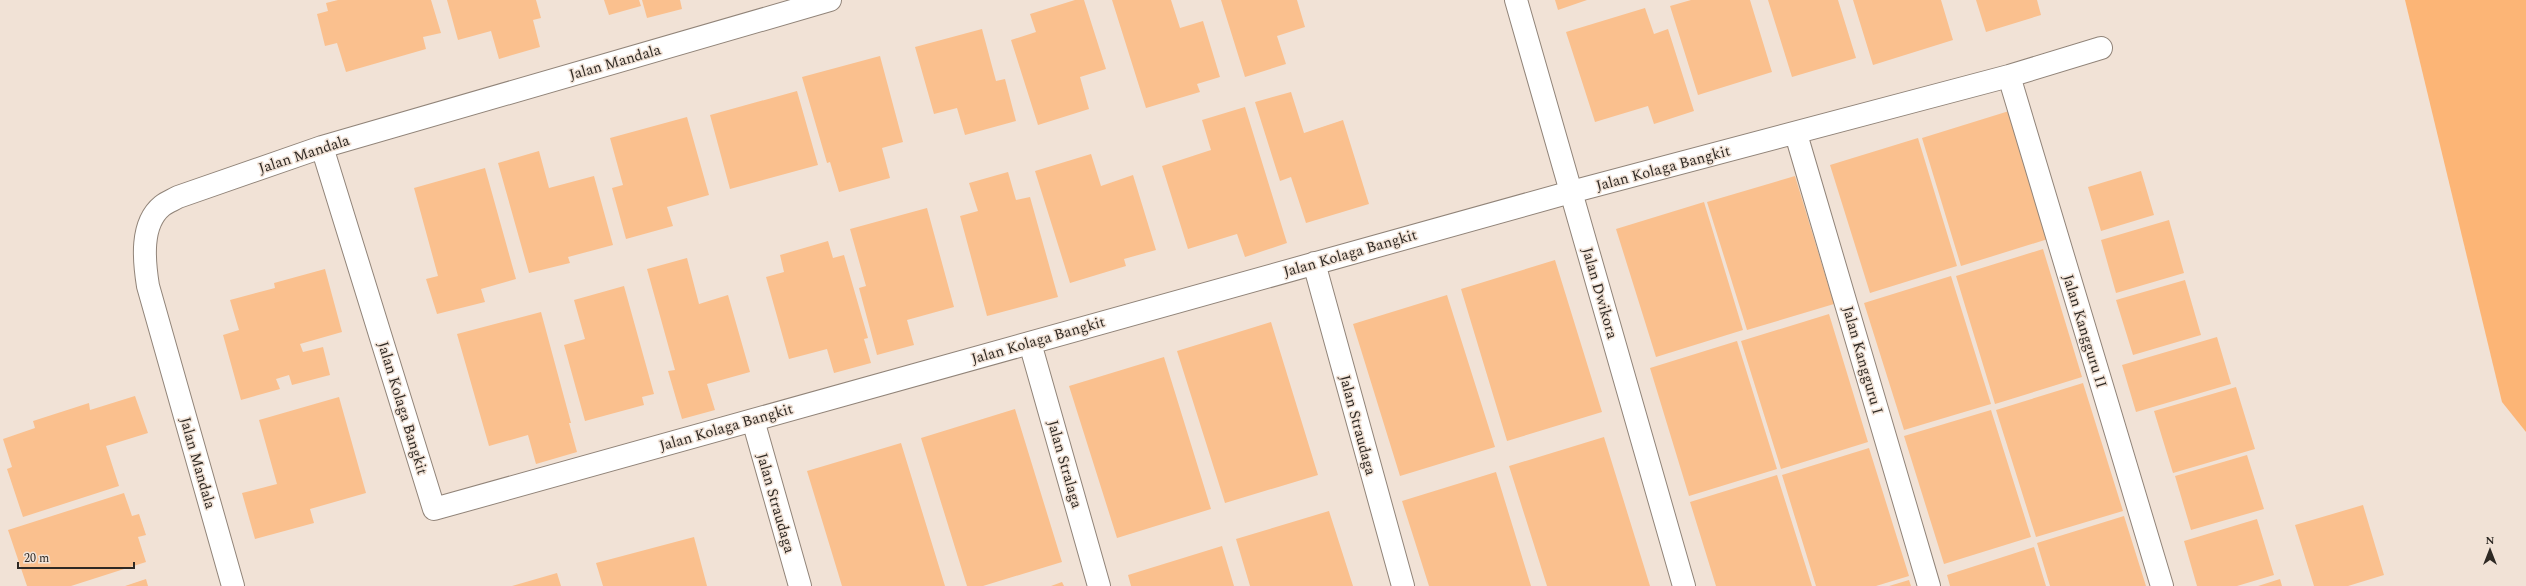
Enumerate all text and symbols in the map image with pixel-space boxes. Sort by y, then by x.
street label: Jalan Mandala [566,38,664,87]
street label: Jalan Mandala [256,129,353,180]
street label: Jalan Kolaga Bangkit [1593,139,1733,197]
street label: Jalan Kolaga Bangkit [1281,223,1420,284]
street label: Jalan Dwikora [1575,245,1624,342]
street label: Jalan Kangguru II [2056,272,2113,391]
street label: Jalan Kangguru I [1836,303,1889,417]
street label: Jalan Kolaga Bangkit [969,310,1108,371]
street label: Jalan Kolaga Bangkit [371,339,434,478]
street label: Jalan Straudaga [1333,372,1382,479]
street label: Jalan Kolaga Bangkit [657,397,796,458]
street label: Jalan Mandala [173,414,222,512]
street label: Jalan Stralaga [1041,417,1088,512]
street label: Jalan Straudaga [750,450,801,557]
north arrow [2470,530,2510,570]
text: N [2486,532,2495,549]
scale bar [18,544,134,570]
text: 20 m [24,549,49,568]

